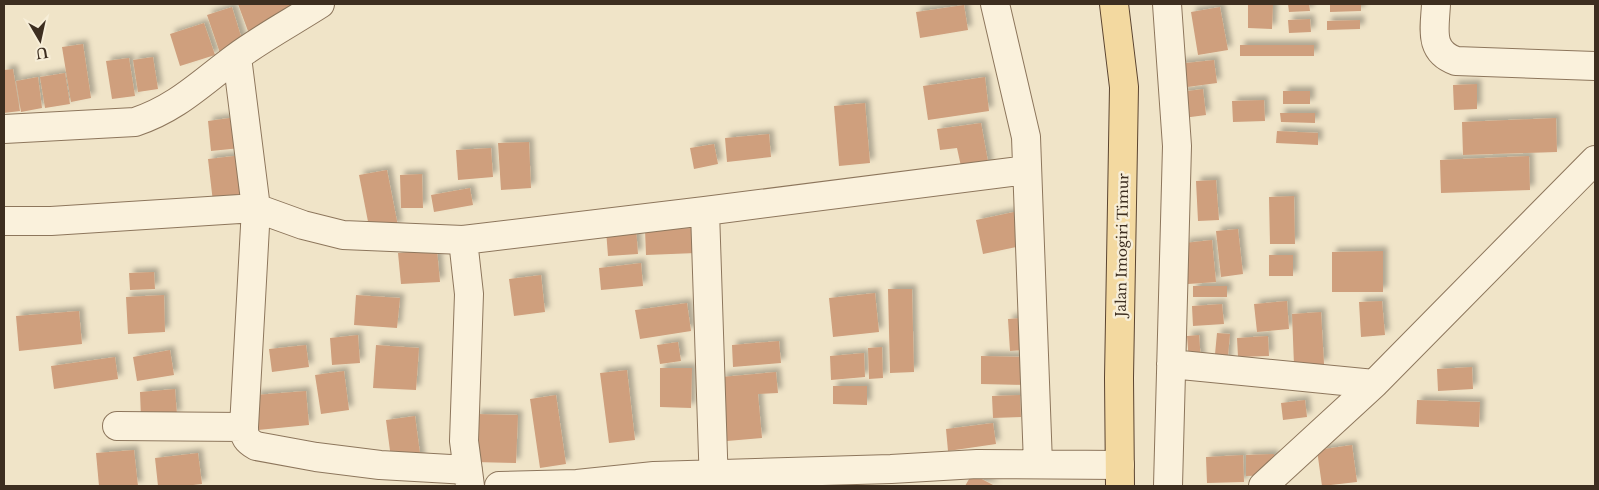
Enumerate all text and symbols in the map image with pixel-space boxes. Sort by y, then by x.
north arrow [15,15,65,65]
text: U [34,43,50,63]
street label: Jalan Imogiri Timur [1112,173,1132,319]

